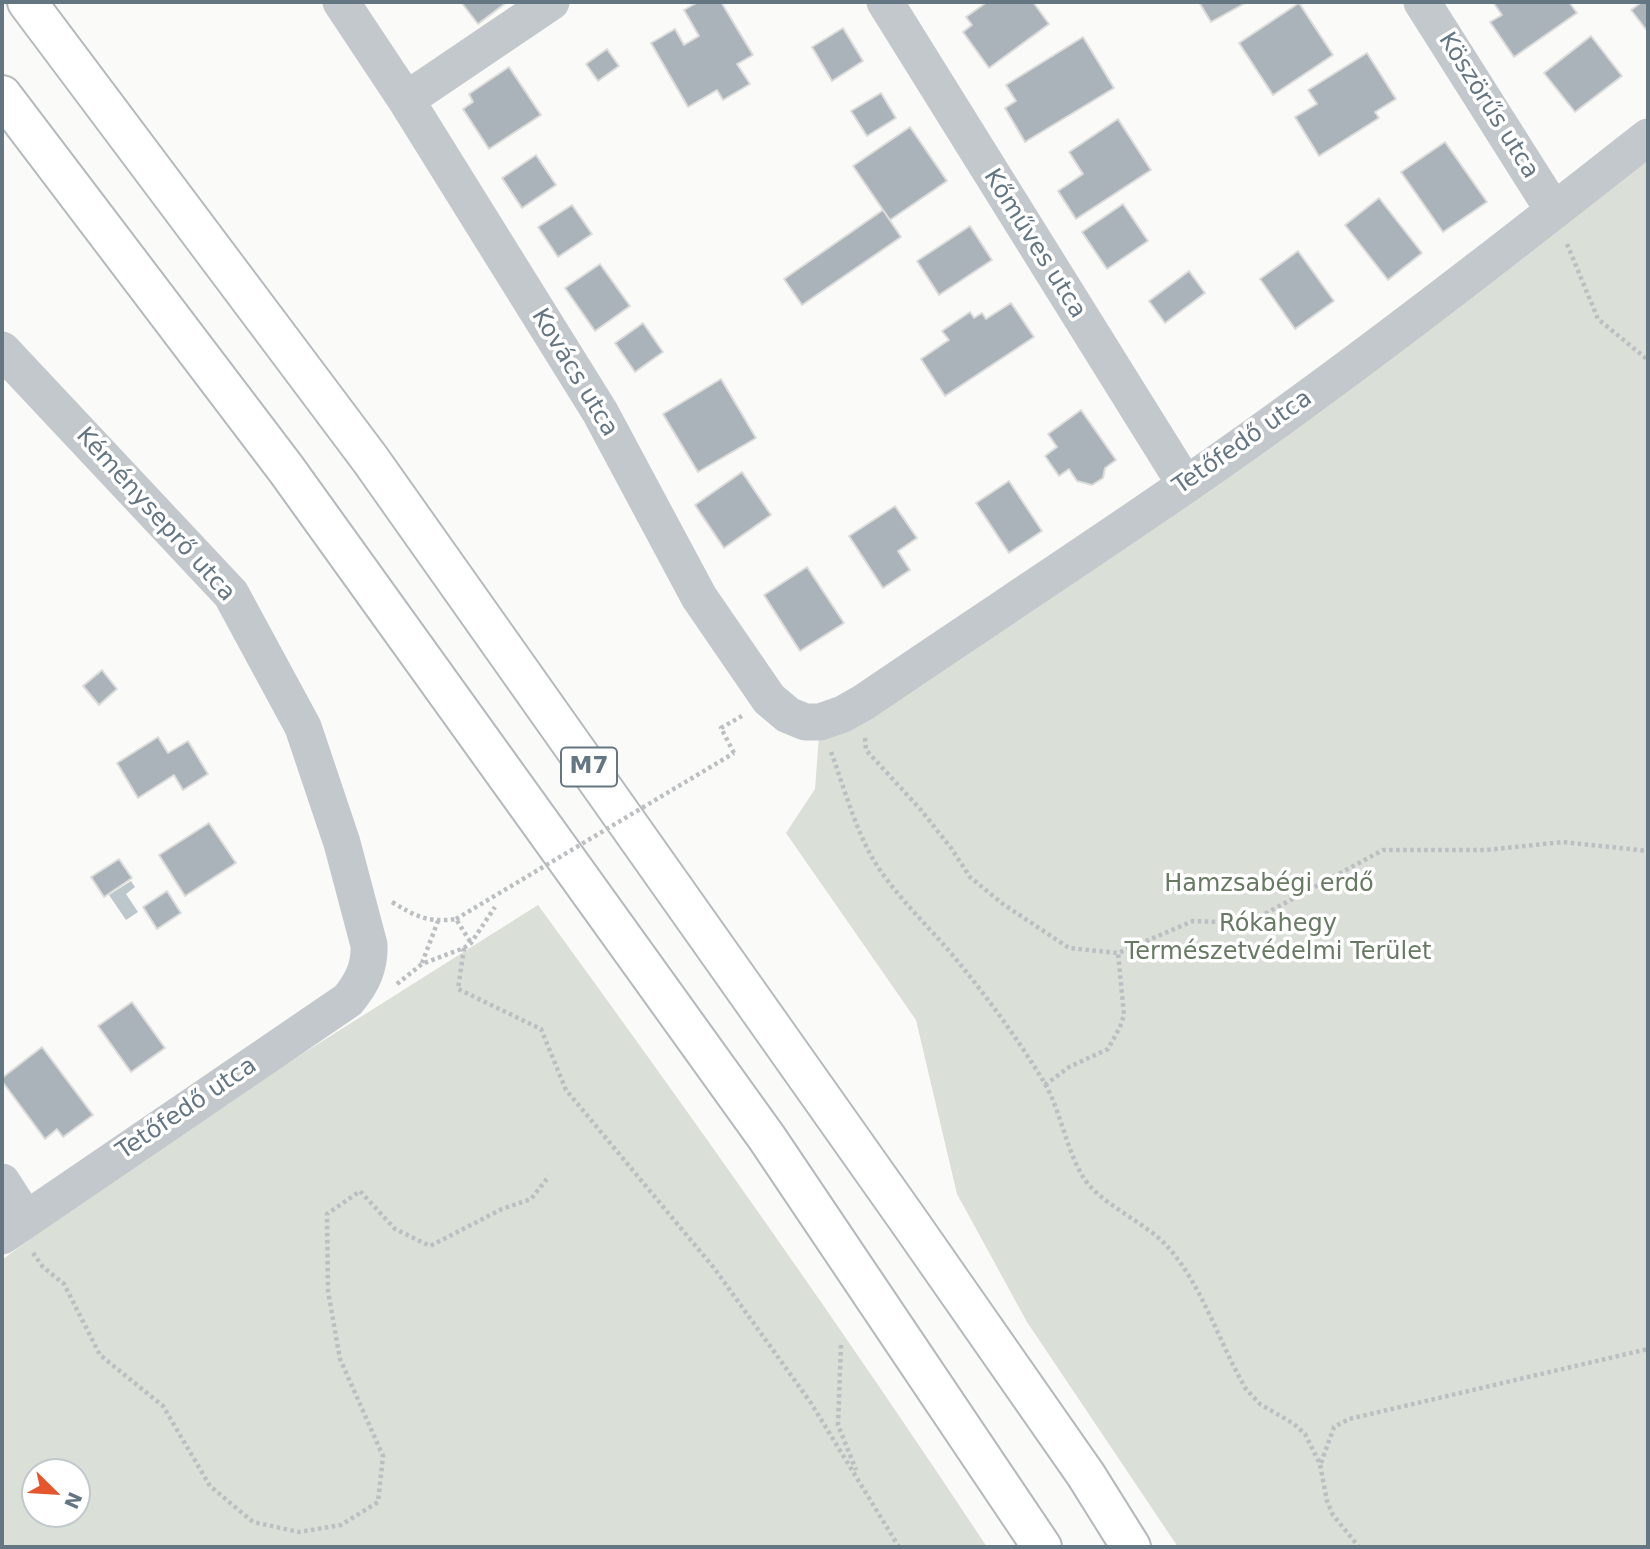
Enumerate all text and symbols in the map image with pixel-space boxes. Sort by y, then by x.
street label: Köszörűs utca [1432,28,1544,184]
street label: Kőműves utca [977,164,1091,324]
street label: Kovács utca [525,304,623,442]
street label: Tetőfedő utca [1168,385,1318,501]
street label: Kéményseprő utca [69,422,241,608]
road number: M7 [561,748,617,786]
park label: Hamzsabégi erdő [1164,871,1374,899]
park label: Rókahegy Természetvédelmi Terület [1125,911,1431,967]
street label: Tetőfedő utca [111,1052,263,1166]
north arrow [21,1458,91,1528]
text: N [60,1489,87,1512]

